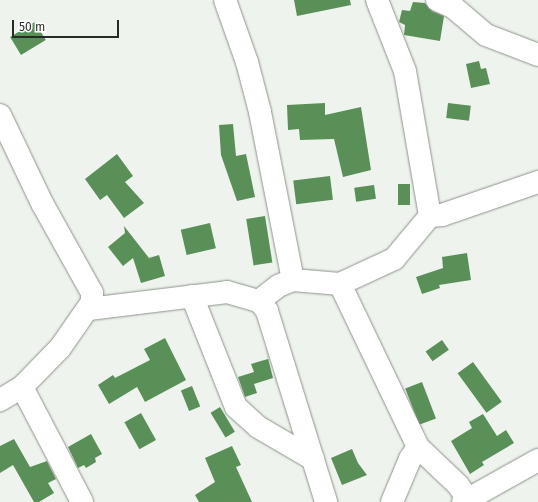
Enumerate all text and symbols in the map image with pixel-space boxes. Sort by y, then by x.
scale bar [14,12,121,38]
text: 50 m [19,20,45,34]

